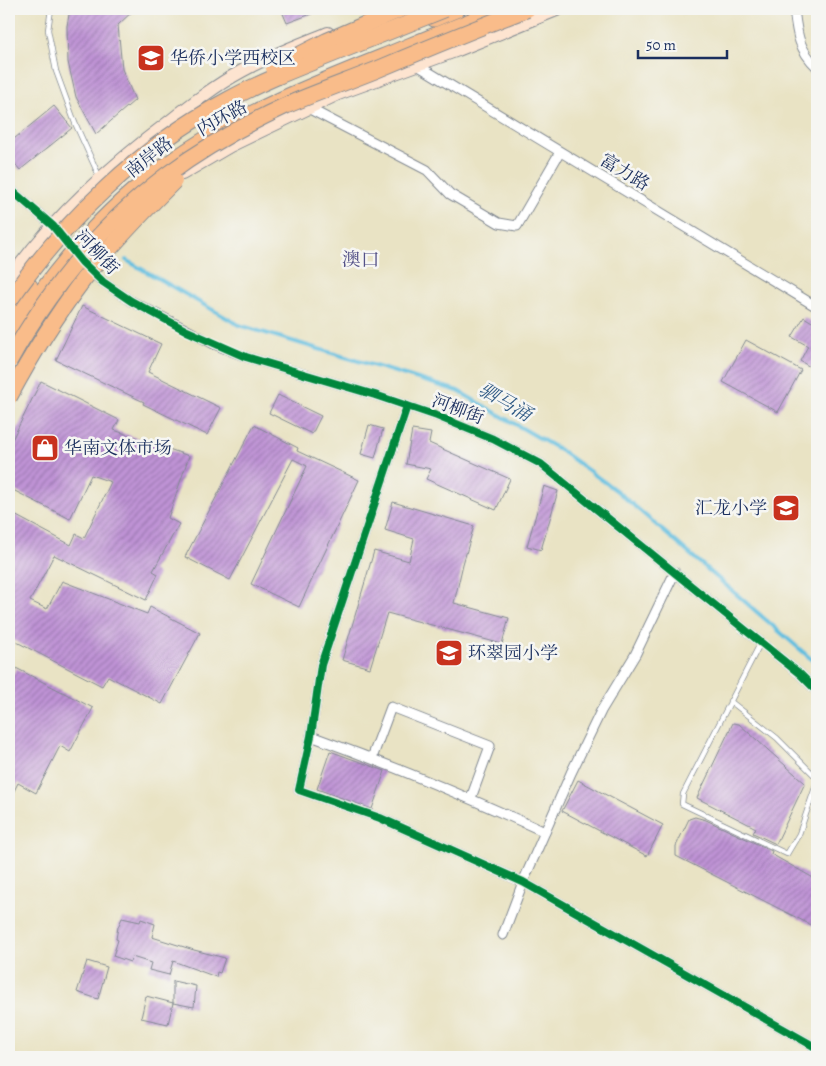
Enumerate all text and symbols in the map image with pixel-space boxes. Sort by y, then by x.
scale bar [638,28,727,60]
text: 50 m [646,35,676,55]
school or university icon: 华侨小学西校区 [136,43,166,73]
place label: 华侨小学西校区 [170,46,296,70]
street label: 内环路 [193,94,251,142]
street label: 南岸路 [120,131,178,183]
street label: 富力路 [596,148,654,196]
street label: 河柳街 [70,224,124,280]
district label: 澳口 [342,247,380,273]
water label: 驷马涌 [474,376,538,429]
street label: 河柳街 [428,388,488,430]
shop icon: 华南文体市场 [30,433,60,463]
place label: 华南文体市场 [64,436,172,460]
school or university icon: 汇龙小学 [771,493,801,523]
place label: 汇龙小学 [695,496,767,520]
school or university icon: 环翠园小学 [434,638,464,668]
place label: 环翠园小学 [468,641,558,665]

